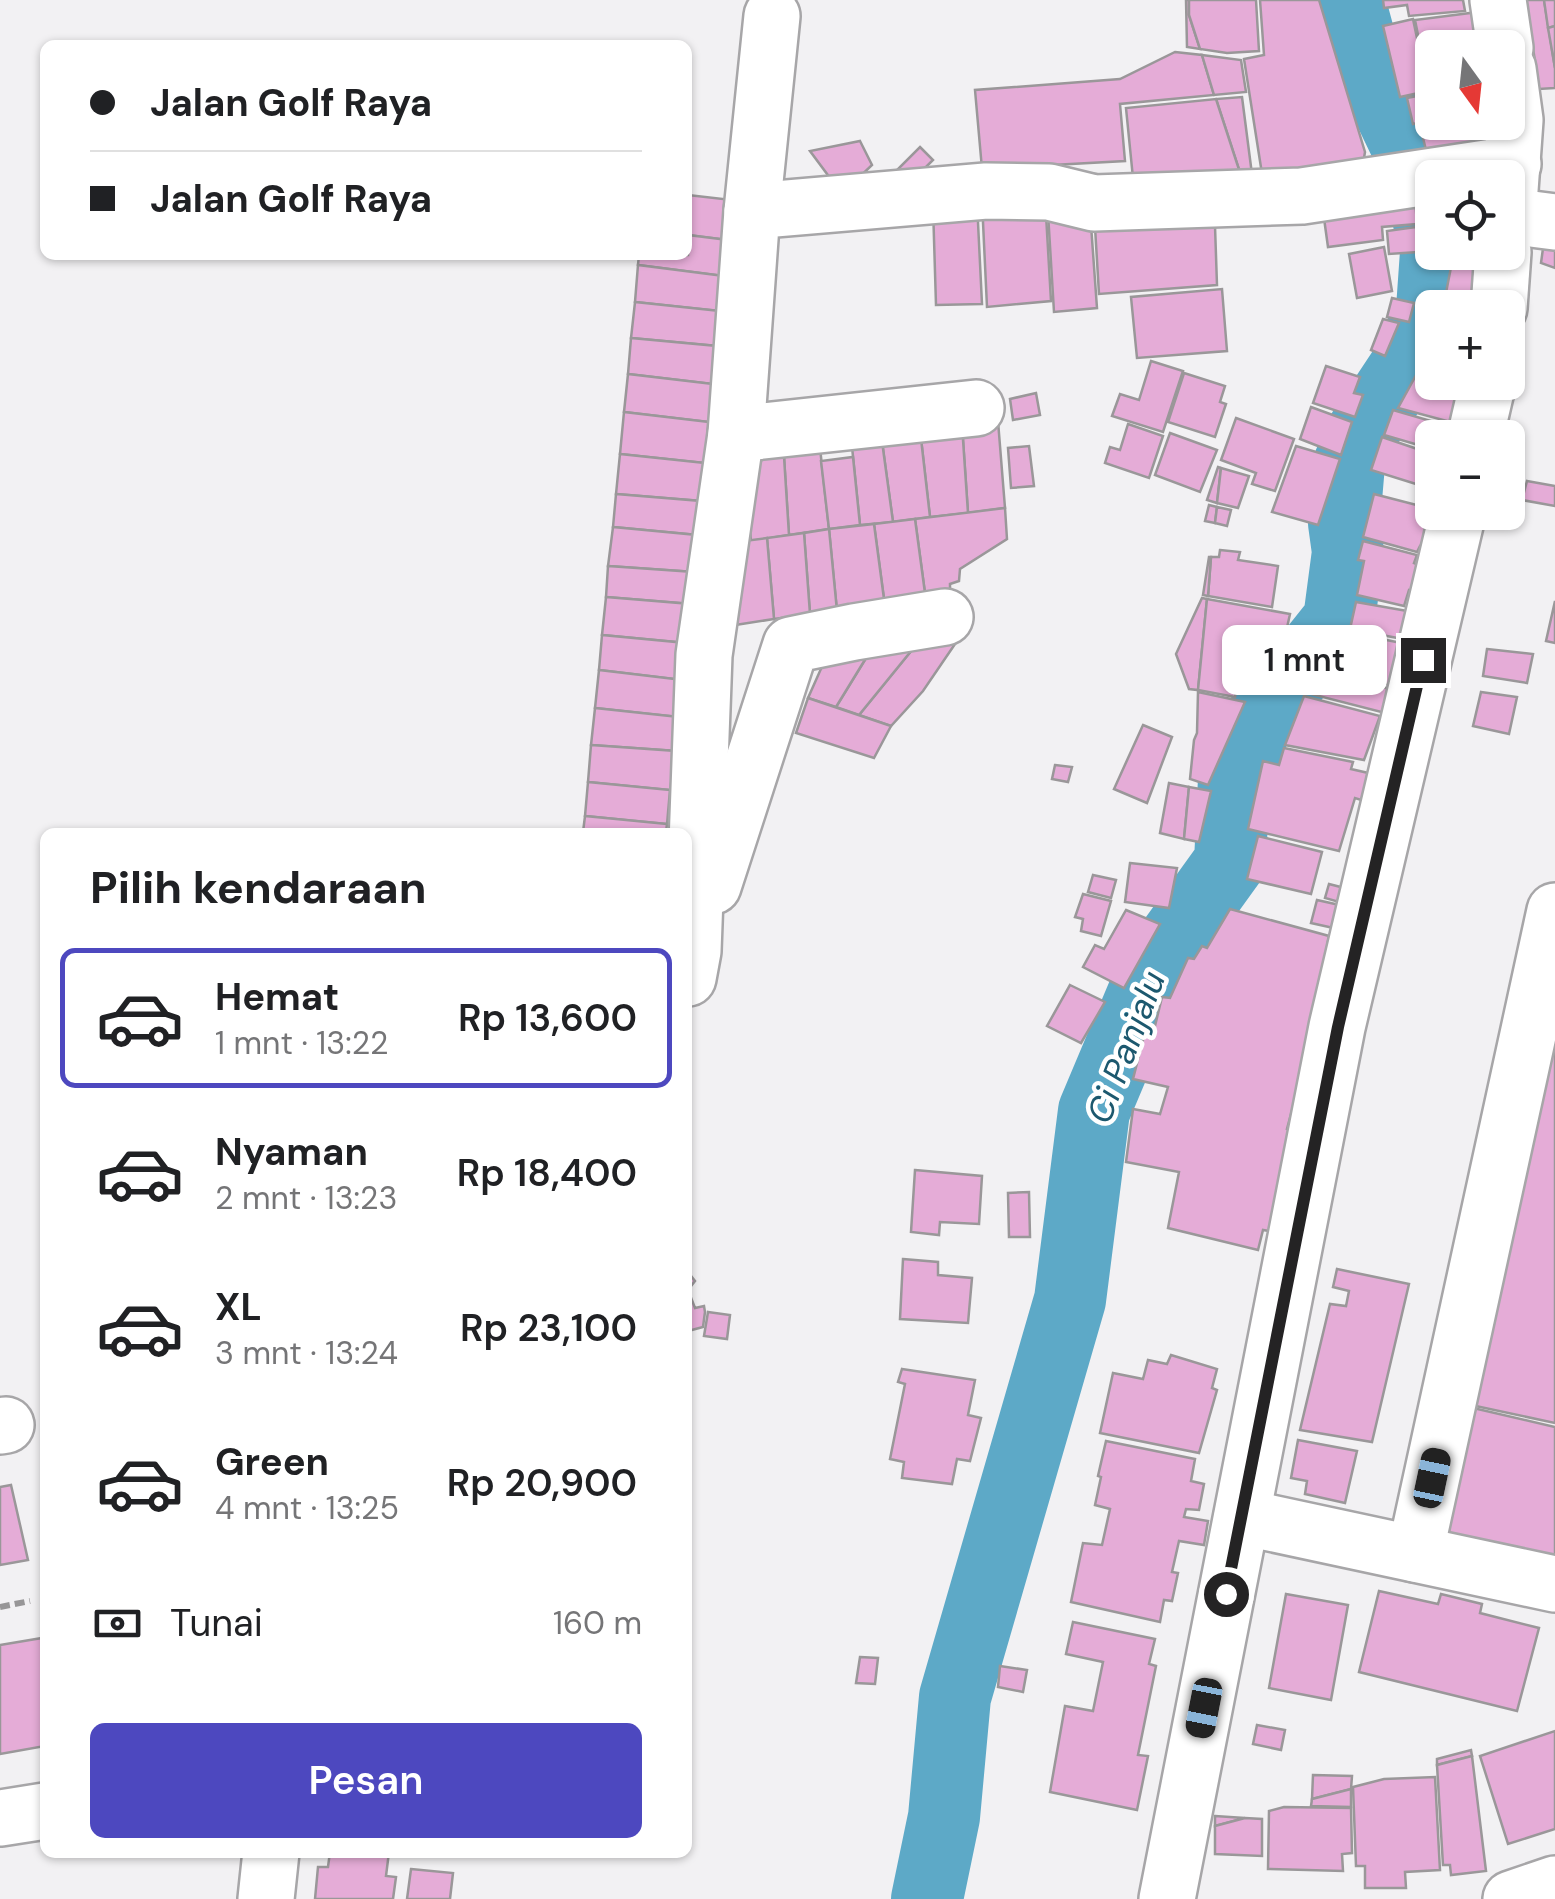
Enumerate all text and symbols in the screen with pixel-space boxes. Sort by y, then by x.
north arrow [1415,30,1525,140]
map controls [1415,30,1525,530]
text: Jalan Golf Raya [150,78,432,128]
button: locate [1415,160,1525,270]
text: Jalan Golf Raya [150,174,432,224]
button: + [1415,290,1525,400]
button: − [1415,420,1525,530]
callout: 1 mnt [1223,625,1388,695]
route end [1401,638,1446,683]
text: 1 mnt [1264,639,1345,681]
text: Pilih kendaraan [90,858,426,917]
water label: Ci Panjalu [1076,964,1176,1130]
text: Hemat [215,972,339,1022]
icon: car [95,973,185,1063]
text: Rp 13,600 [458,993,637,1043]
text: 1 mnt · 13:22 [215,1022,389,1064]
text: Nyaman [215,1127,368,1177]
icon: car [95,1128,185,1218]
text: Rp 18,400 [457,1148,637,1198]
text: 2 mnt · 13:23 [215,1177,397,1219]
text: XL [215,1282,262,1332]
icon: car [95,1283,185,1373]
text: Rp 23,100 [460,1303,637,1353]
text: 3 mnt · 13:24 [215,1332,398,1374]
text: Green [215,1437,329,1487]
icon: car [95,1438,185,1528]
car [1411,1446,1453,1510]
text: Rp 20,900 [447,1458,637,1508]
text: 4 mnt · 13:25 [215,1487,399,1529]
route start [1204,1572,1249,1617]
icon: cash [90,1596,145,1651]
text: Tunai [170,1598,263,1648]
text: 160 m [553,1602,642,1644]
car [1184,1676,1224,1740]
button: Pesan [90,1723,642,1838]

